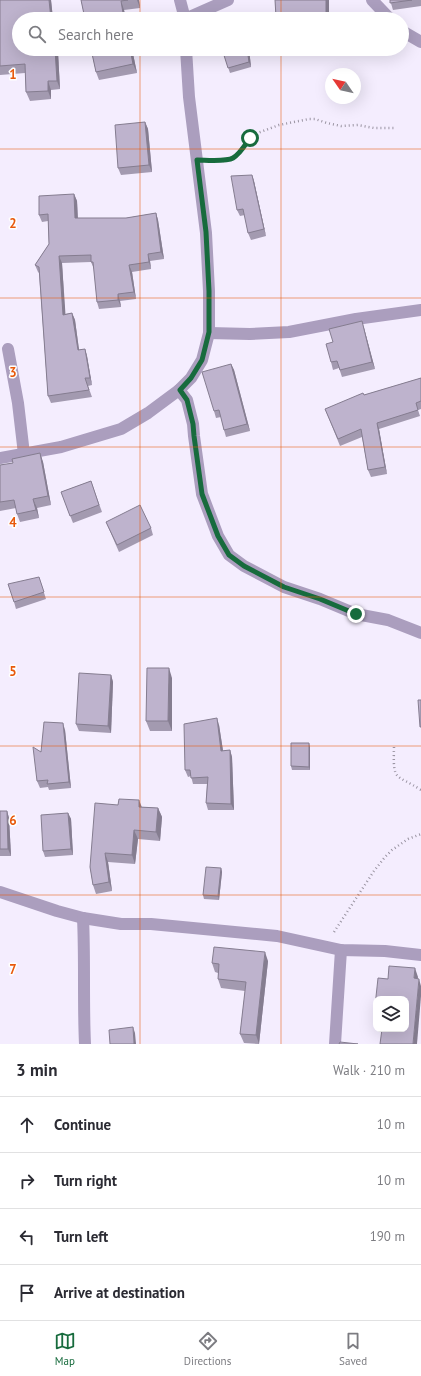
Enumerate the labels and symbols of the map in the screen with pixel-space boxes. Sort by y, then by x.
text: 1 [9,66,17,83]
north arrow [325,68,361,104]
route start [241,129,259,147]
text: 2 [9,215,17,232]
text: 3 [9,364,17,381]
text: 4 [9,514,17,531]
route end [347,605,365,623]
text: 5 [9,663,17,680]
text: 6 [9,812,17,829]
text: 7 [9,961,17,978]

